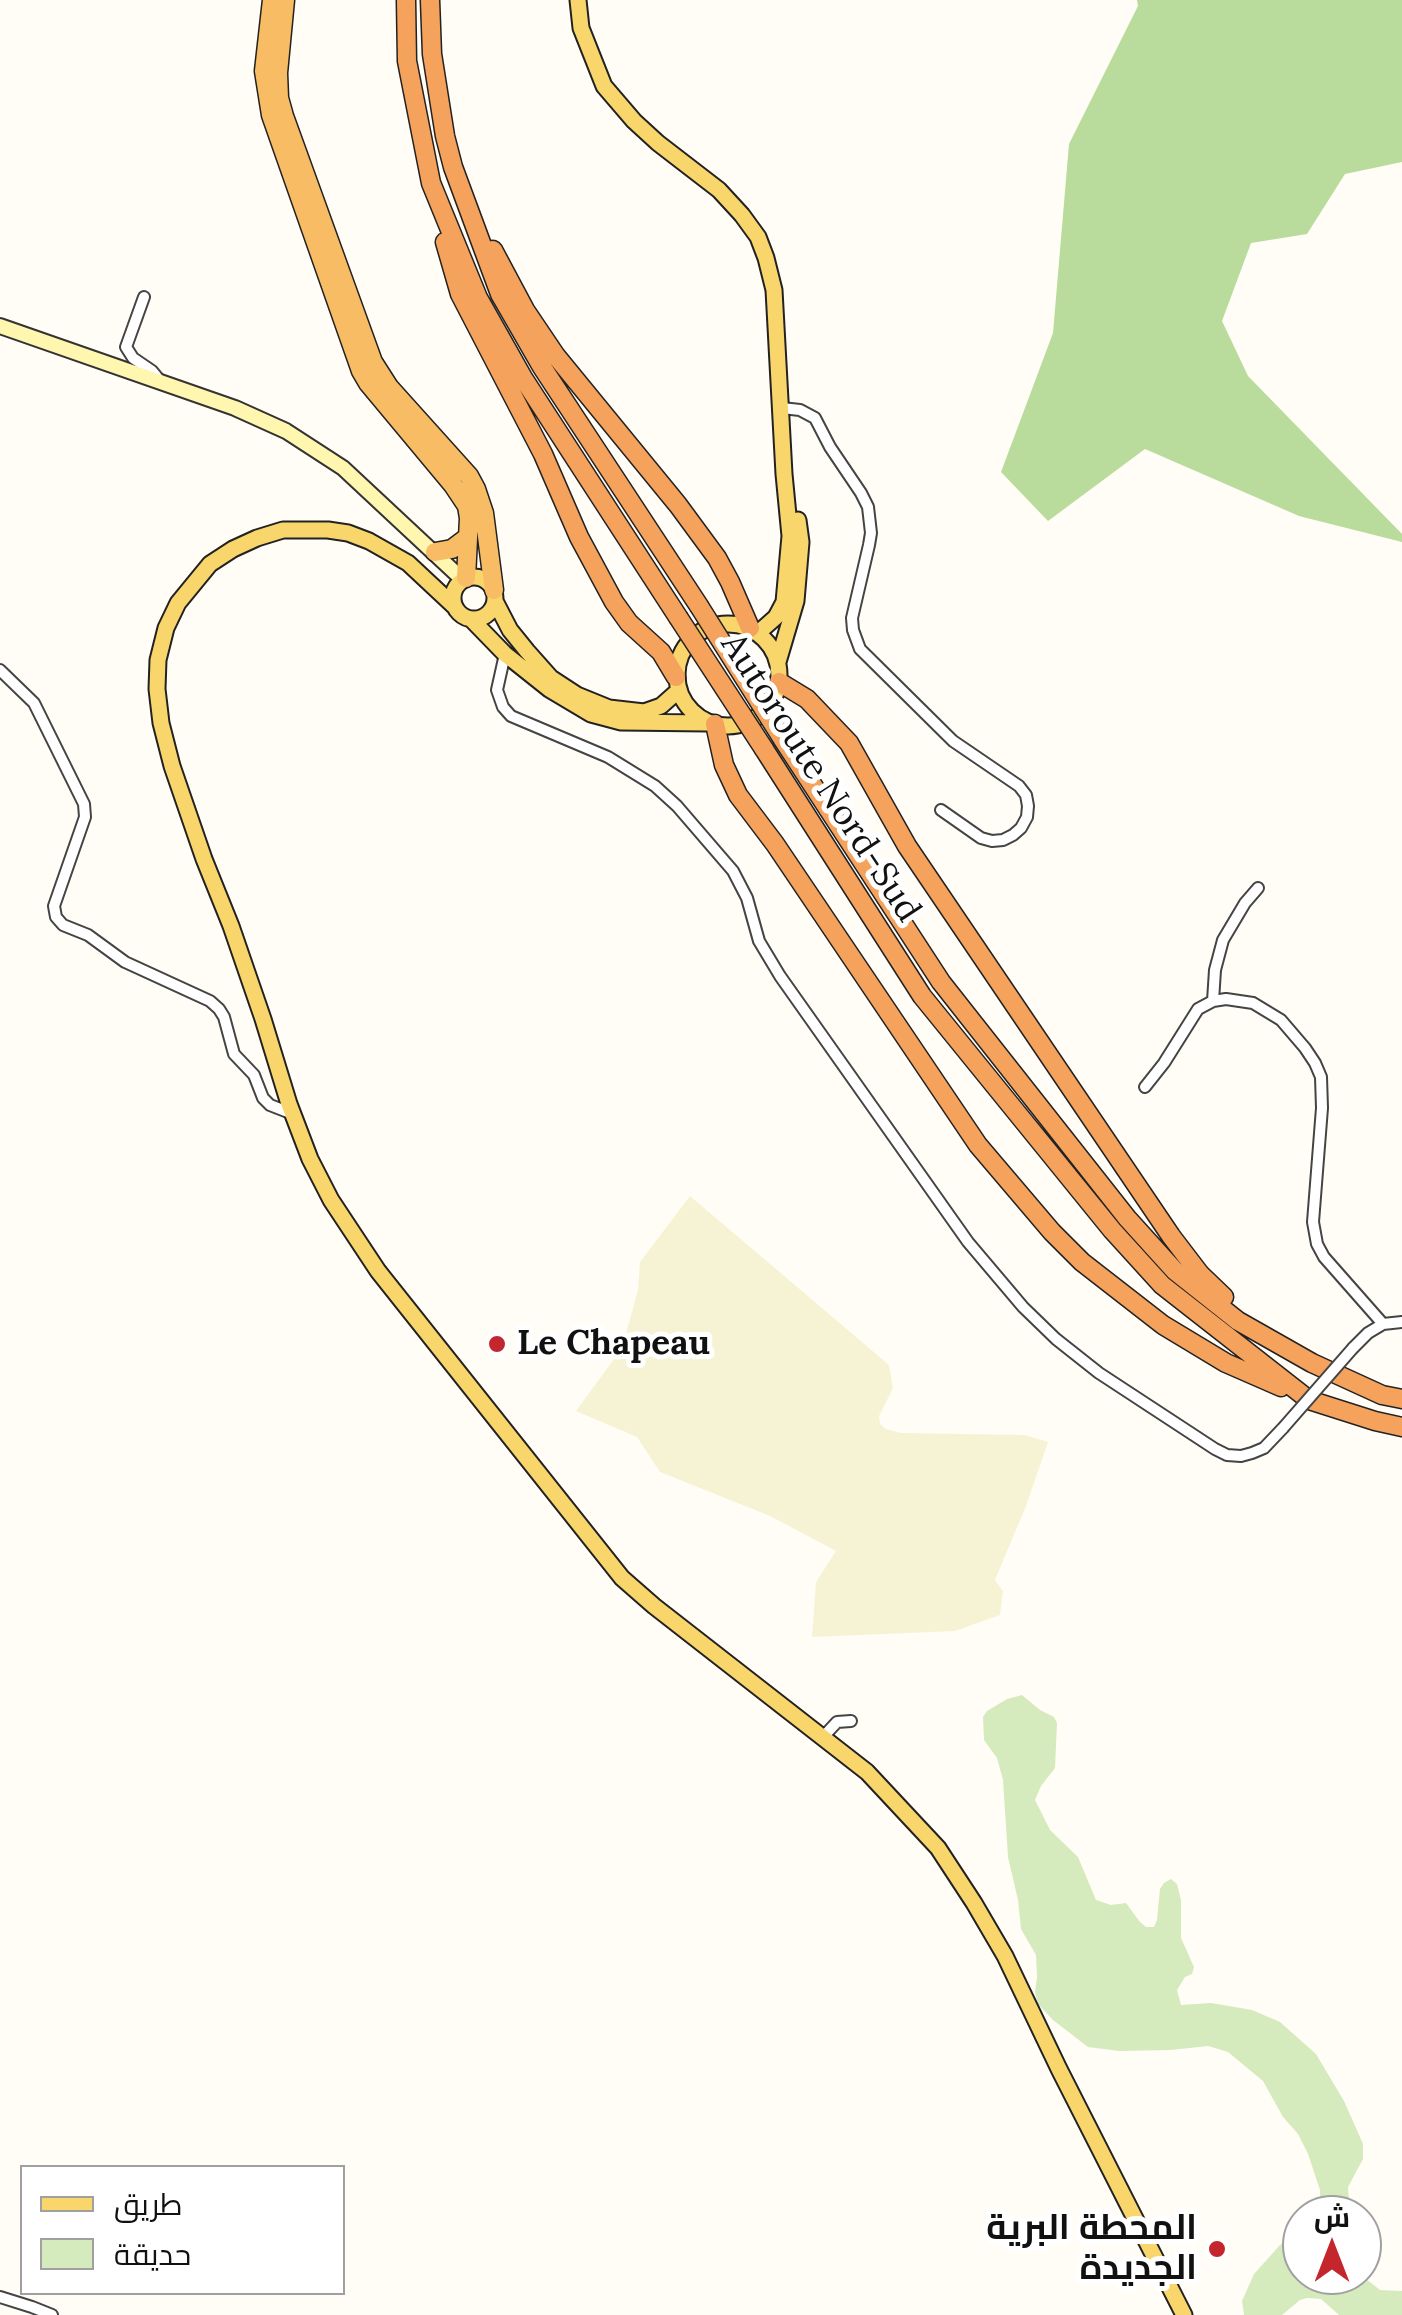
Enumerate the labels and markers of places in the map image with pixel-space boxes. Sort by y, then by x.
place label: Le Chapeau [517,1323,710,1365]
marker: Le Chapeau [486,1333,508,1355]
place label: المحطة البرية الجديدة [986,2208,1197,2290]
marker: المحطة البرية الجديدة [1206,2238,1228,2260]

